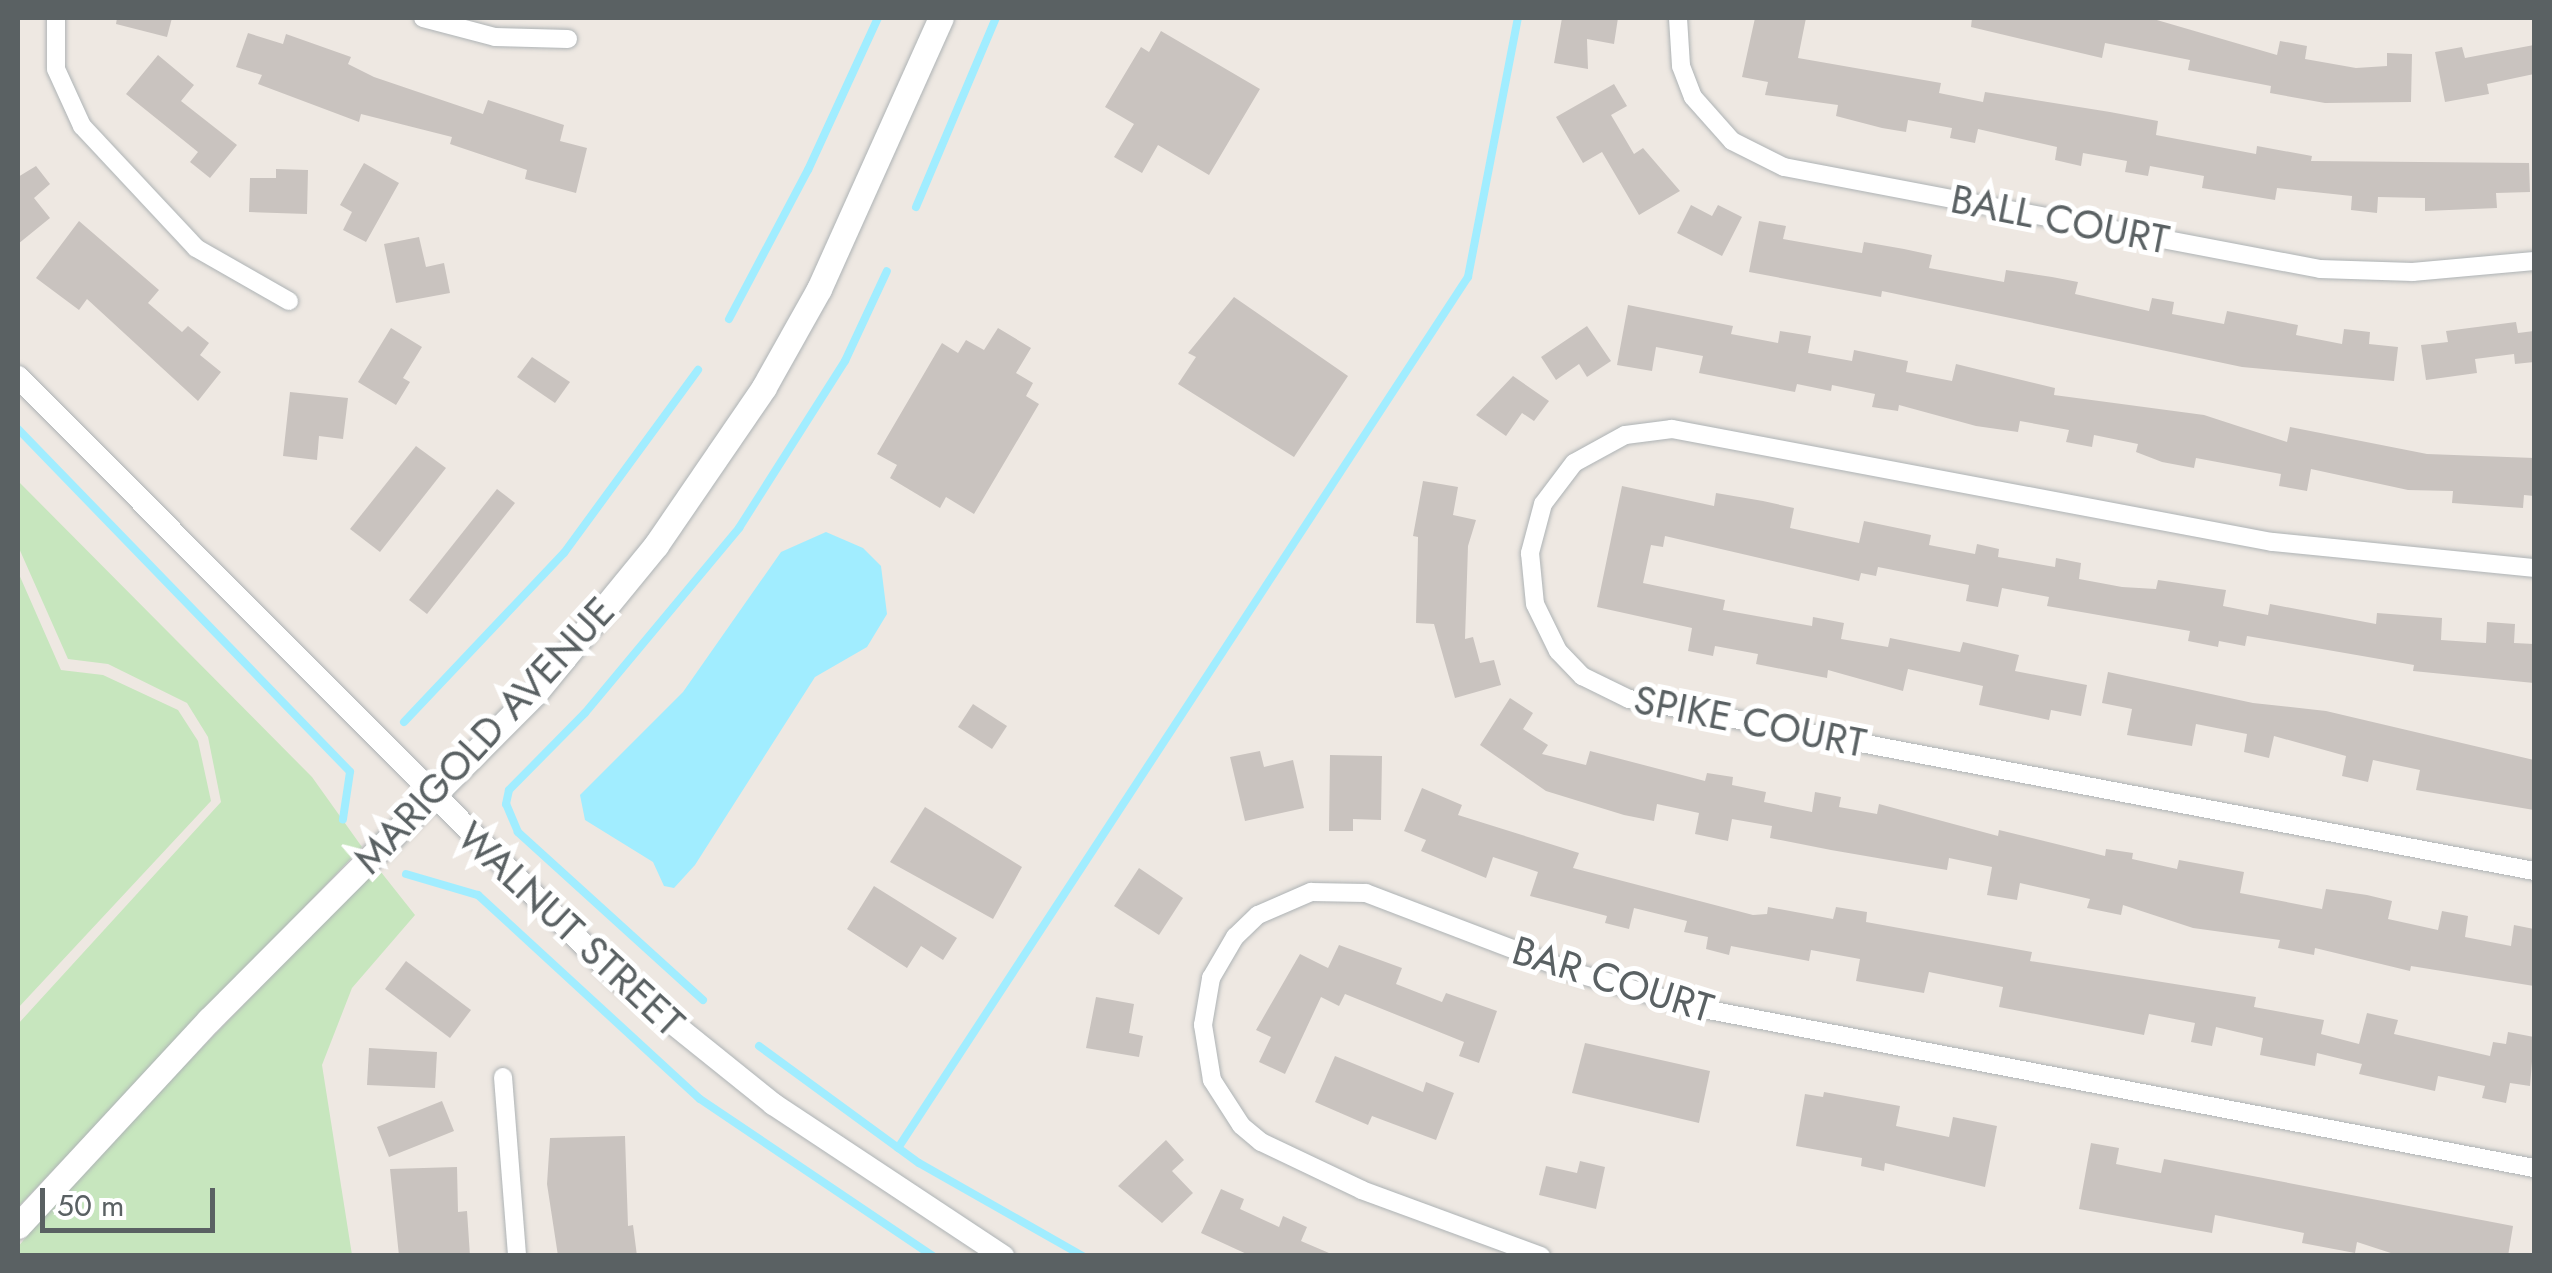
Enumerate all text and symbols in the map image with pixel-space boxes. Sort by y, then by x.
street label: BALL COURT [1947,174,2173,264]
street label: MARIGOLD AVENUE [344,587,624,883]
street label: SPIKE COURT [1630,675,1870,767]
street label: WALNUT STREET [448,812,694,1046]
street label: BAR COURT [1507,926,1719,1032]
scale bar [45,1168,220,1230]
text: 50 m [57,1184,124,1227]

